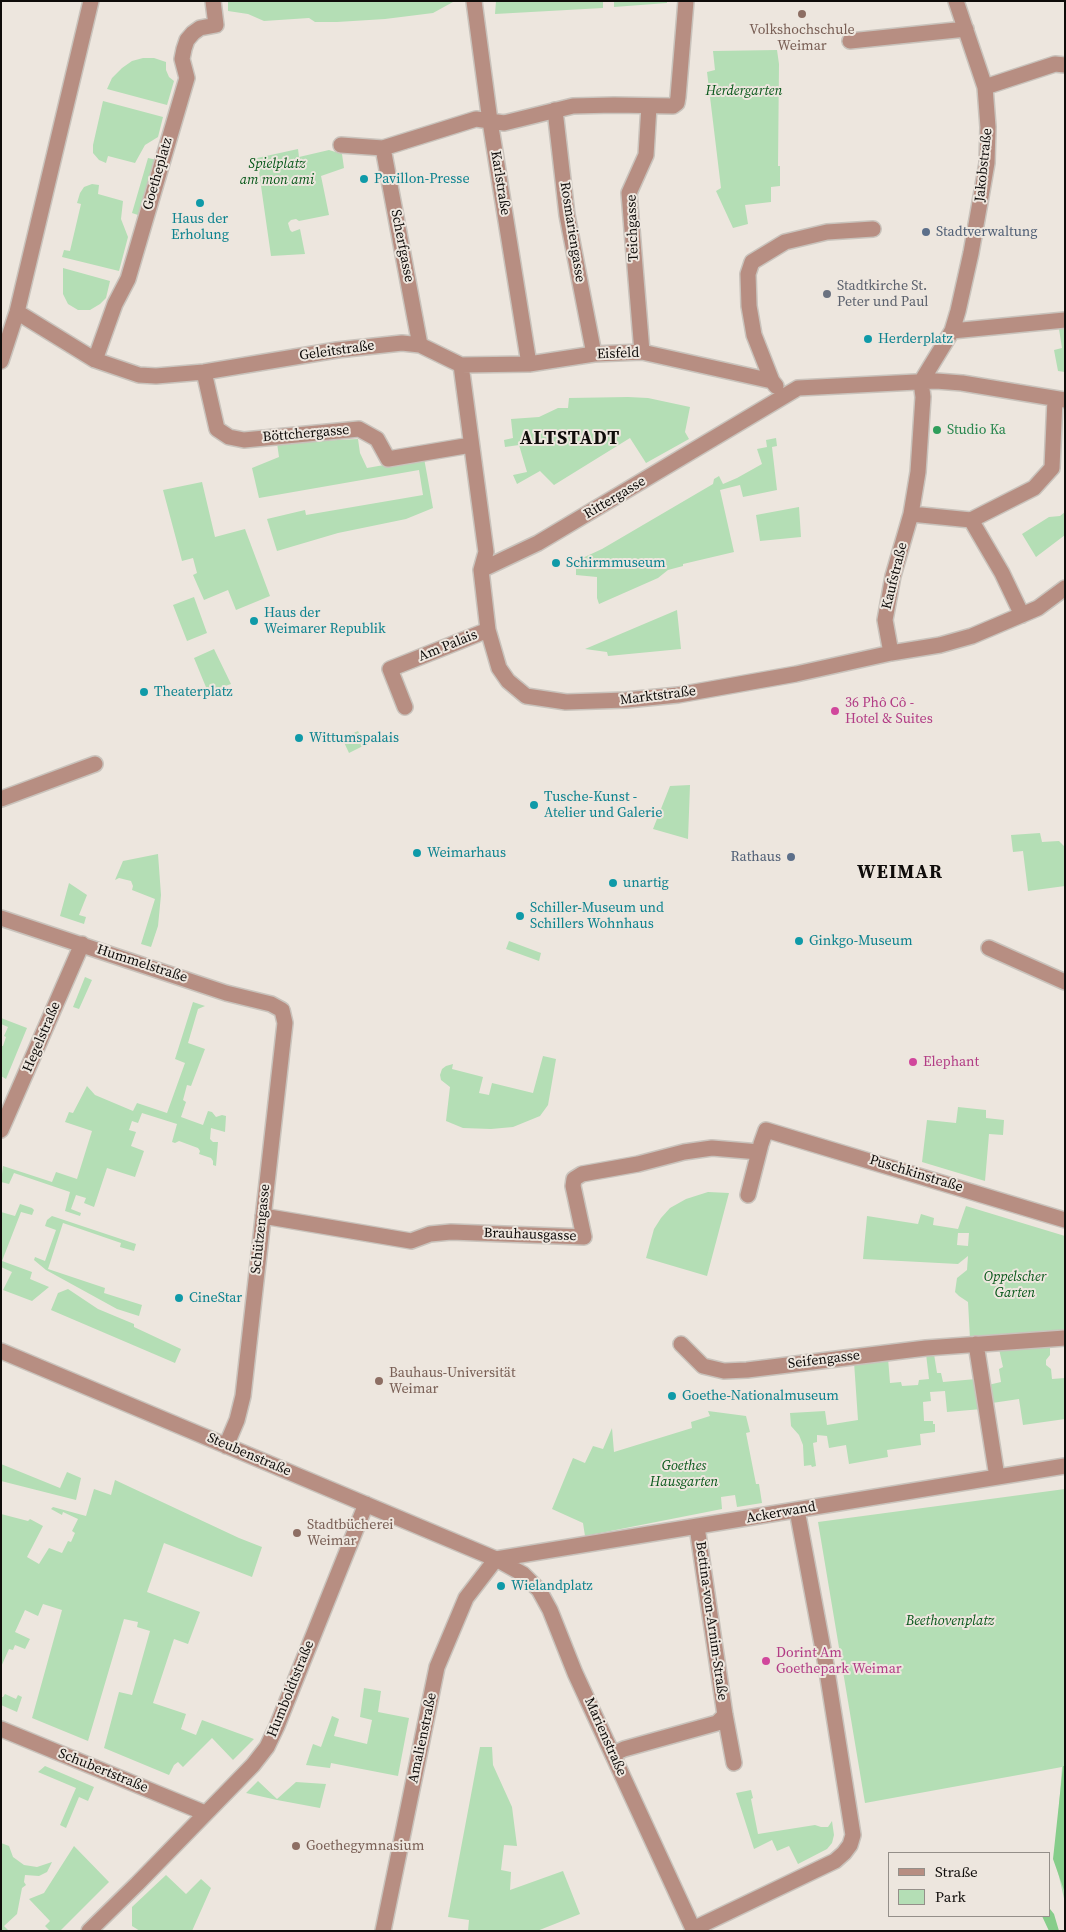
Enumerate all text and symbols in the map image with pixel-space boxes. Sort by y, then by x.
marker: Volkshochschule Weimar [796,8,808,20]
place label: Volkshochschule Weimar [749,22,855,54]
park label: Herdergarten [706,83,782,99]
street label: Jakobstraße [972,127,996,203]
street label: Goetheplatz [140,136,176,212]
street label: Karlstraße [487,150,513,216]
park label: Spielplatz am mon ami [240,156,314,188]
place label: Pavillon-Presse [374,171,470,187]
marker: Pavillon-Presse [358,173,370,185]
street label: Rosmariengasse [556,181,588,283]
street label: Teichgasse [623,194,643,262]
marker: Haus der Erholung [194,197,206,209]
street label: Scherfgasse [387,208,417,284]
place label: Haus der Erholung [171,211,229,243]
place label: Stadtverwaltung [936,224,1038,240]
marker: Stadtverwaltung [920,226,932,238]
place label: Stadtkirche St. Peter und Paul [837,278,929,310]
marker: Stadtkirche St. Peter und Paul [821,288,833,300]
place label: Herderplatz [878,331,953,347]
marker: Herderplatz [862,333,874,345]
street label: Geleitstraße [298,337,376,365]
street label: Eisfeld [596,345,640,363]
street label: Böttchergasse [262,422,350,446]
place label: Studio Ka [947,422,1006,438]
marker: Studio Ka [931,424,943,436]
district label: ALTSTADT [519,428,621,450]
street label: Rittergasse [581,473,649,523]
street label: Kaufstraße [879,541,911,611]
place label: Schirmmuseum [566,555,666,571]
marker: Schirmmuseum [550,557,562,569]
place label: Haus der Weimarer Republik [264,605,386,638]
marker: Haus der Weimarer Republik [248,615,260,627]
street label: Am Palais [416,627,480,665]
street label: Marktstraße [619,683,697,709]
place label: Theaterplatz [154,684,233,700]
marker: Theaterplatz [138,686,150,698]
place label: 36 Phô Cô - Hotel & Suites [845,695,933,728]
marker: 36 Phô Cô - Hotel & Suites [829,705,841,717]
place label: Wittumspalais [309,730,399,746]
marker: Wittumspalais [293,732,305,744]
place label: Tusche-Kunst - Atelier und Galerie [544,789,662,822]
marker: Tusche-Kunst - Atelier und Galerie [528,799,540,811]
place label: Weimarhaus [427,845,506,861]
marker: Weimarhaus [411,847,423,859]
place label: Rathaus [730,849,781,865]
marker: Rathaus [785,851,797,863]
district label: WEIMAR [856,862,944,884]
place label: unartig [623,875,669,891]
marker: unartig [607,877,619,889]
place label: Schiller-Museum und Schillers Wohnhaus [530,900,664,932]
marker: Schiller-Museum und Schillers Wohnhaus [514,910,526,922]
place label: Ginkgo-Museum [809,933,913,949]
marker: Ginkgo-Museum [793,935,805,947]
street label: Hummelstraße [95,941,189,987]
street label: Hegelstraße [20,999,64,1075]
place label: Elephant [923,1054,979,1070]
marker: Elephant [907,1056,919,1068]
street label: Puschkinstraße [867,1152,965,1196]
street label: Schützengasse [248,1183,274,1275]
street label: Brauhausgasse [483,1225,577,1245]
park label: Oppelscher Garten [984,1269,1046,1302]
place label: CineStar [189,1290,242,1306]
marker: CineStar [173,1292,185,1304]
street label: Seifengasse [787,1347,861,1373]
place label: Bauhaus-Universität Weimar [389,1365,515,1398]
marker: Bauhaus-Universität Weimar [373,1375,385,1387]
place label: Goethe-Nationalmuseum [682,1388,839,1404]
marker: Goethe-Nationalmuseum [666,1390,678,1402]
street label: Steubenstraße [205,1430,293,1480]
park label: Goethes Hausgarten [650,1458,718,1490]
street label: Ackerwand [745,1499,817,1527]
place label: Stadtbücherei Weimar [307,1517,393,1550]
marker: Stadtbücherei Weimar [291,1527,303,1539]
street label: Bettina-von-Arnim-Straße [691,1540,731,1702]
place label: Wielandplatz [511,1578,593,1594]
marker: Wielandplatz [495,1580,507,1592]
park label: Beethovenplatz [906,1613,994,1629]
street label: Humboldtstraße [264,1638,318,1740]
place label: Dorint Am Goethepark Weimar [776,1645,902,1678]
marker: Dorint Am Goethepark Weimar [760,1655,772,1667]
street label: Amalienstraße [405,1691,441,1785]
street label: Marienstraße [580,1695,630,1779]
street label: Schubertstraße [56,1745,150,1797]
place label: Goethegymnasium [306,1838,424,1854]
marker: Goethegymnasium [290,1840,302,1852]
legend [888,1852,1051,1917]
text: Straße [935,1861,978,1882]
text: Park [935,1886,966,1907]

